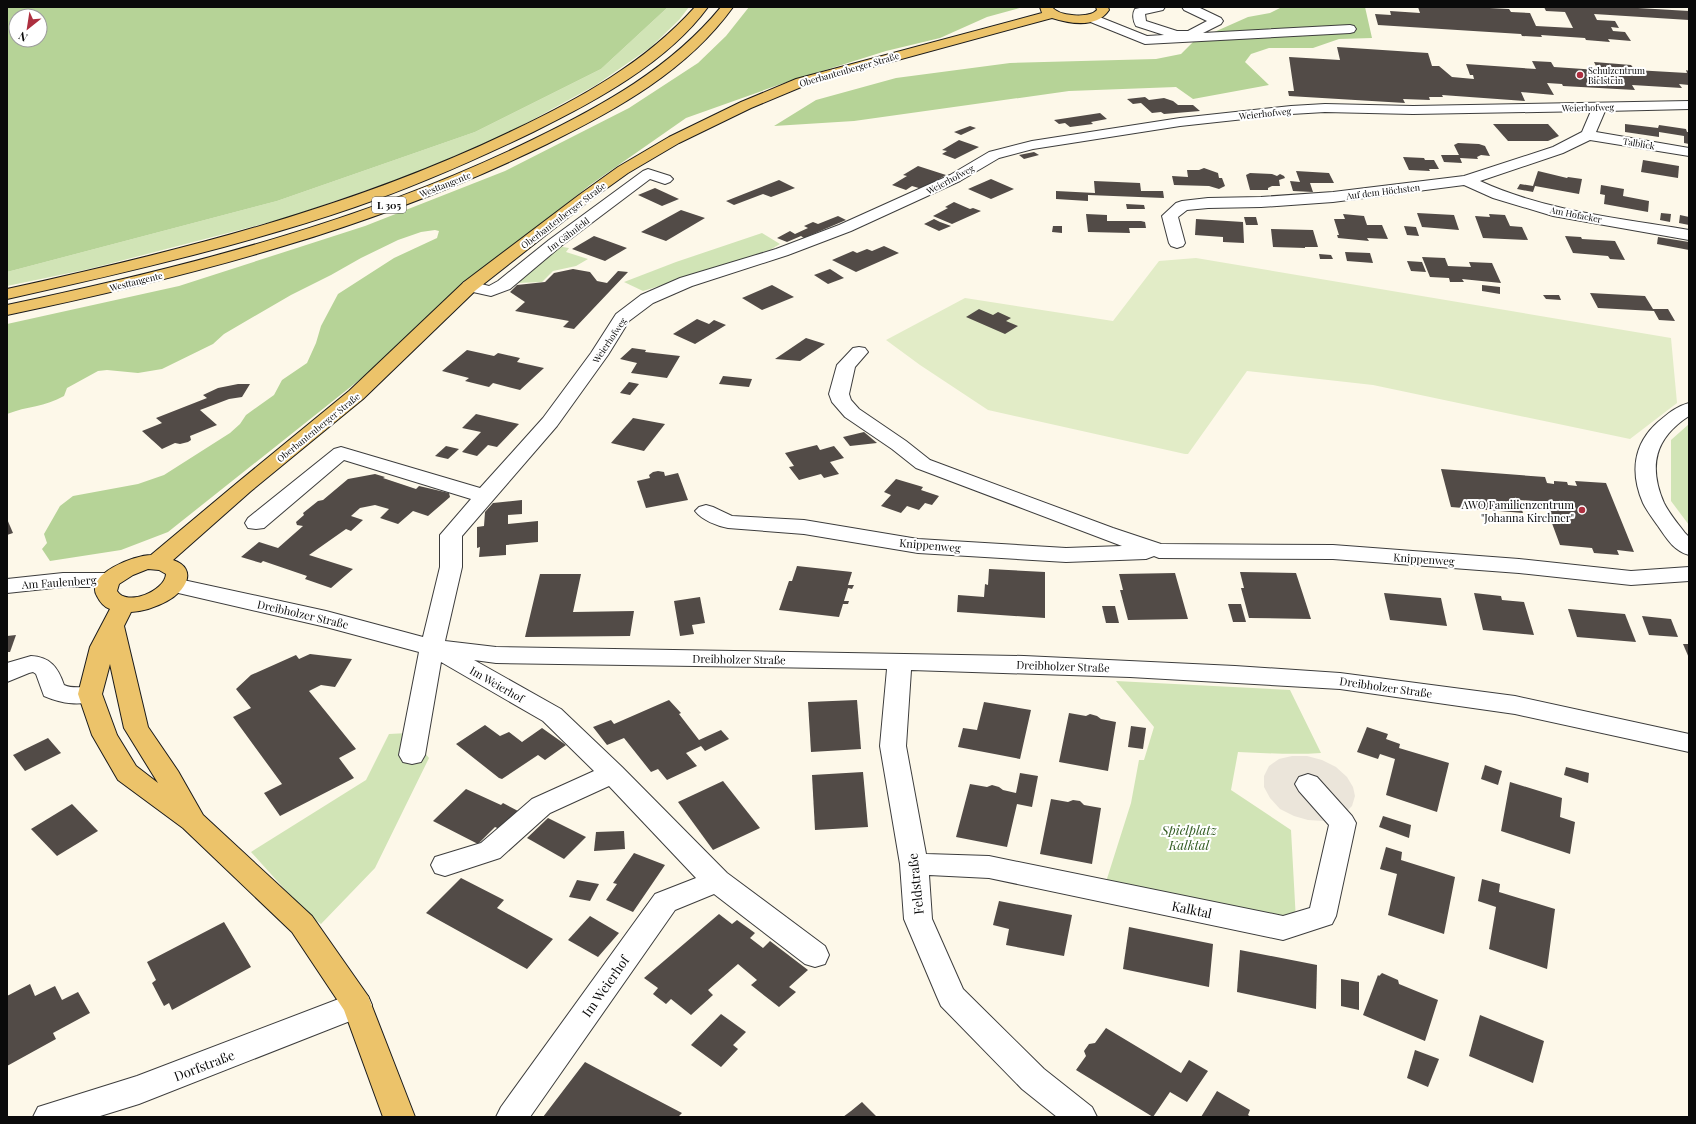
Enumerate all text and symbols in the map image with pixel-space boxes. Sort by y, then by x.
north arrow [8,8,48,48]
text: N [16,29,30,46]
street label: Oberbantenberger Straße [798,49,901,89]
place label: Schulzentrum Bielstein [1588,64,1645,86]
marker: Schulzentrum Bielstein [1575,70,1585,80]
street label: Weierhofweg [1561,101,1615,113]
street label: Weierhofweg [1237,104,1292,122]
street label: Talblick [1622,134,1656,152]
street label: Weierhofweg [923,161,976,197]
street label: Westtangente [417,168,473,200]
street label: Oberbantenberger Straße [518,179,608,251]
street label: Auf dem Höchsten [1344,180,1421,202]
road number: L 305 [372,197,406,213]
street label: Am Hofacker [1548,203,1603,225]
street label: Im Gähnfeld [544,214,592,254]
street label: Westtangente [107,269,164,294]
street label: Weierhofweg [589,315,629,366]
street label: Oberbantenberger Straße [274,390,362,464]
place label: AWO Familienzentrum "Johanna Kirchner" [1461,497,1574,525]
marker: AWO Familienzentrum "Johanna Kirchner" [1577,505,1587,515]
street label: Knippenweg [899,535,962,555]
street label: Knippenweg [1393,549,1455,569]
street label: Am Faulenberg [20,572,97,592]
street label: Dreibholzer Straße [256,596,351,632]
street label: Dreibholzer Straße [692,651,786,667]
street label: Dreibholzer Straße [1016,657,1110,675]
street label: Im Weierhof [467,662,528,706]
street label: Dreibholzer Straße [1339,673,1434,701]
park label: Spielplatz Kalktal [1160,821,1218,853]
street label: Feldstraße [903,852,927,916]
street label: Kalktal [1170,896,1214,922]
street label: Im Weierhof [578,951,633,1020]
street label: Dorfstraße [171,1046,237,1084]

